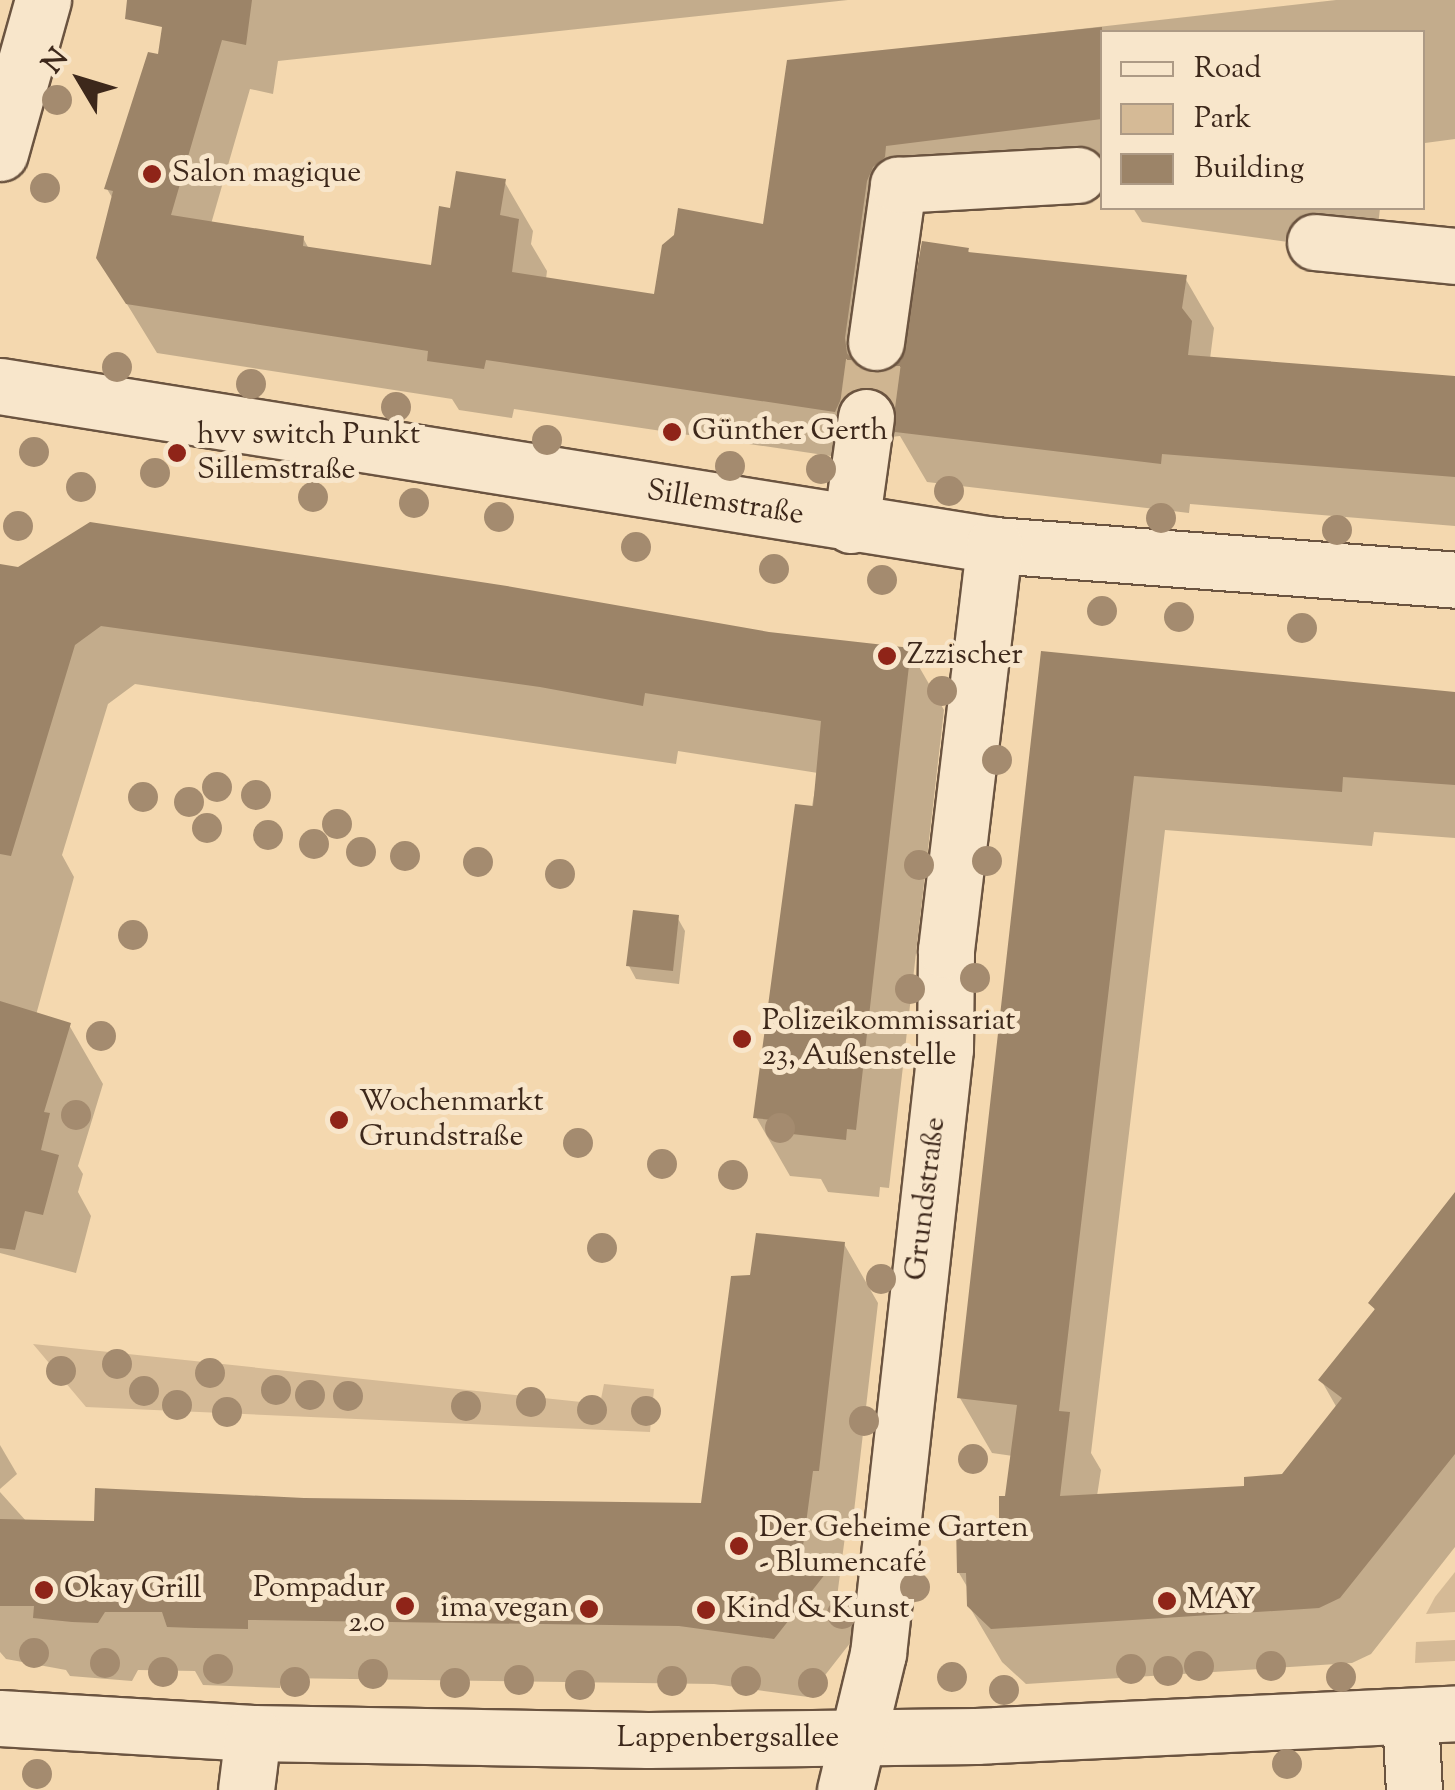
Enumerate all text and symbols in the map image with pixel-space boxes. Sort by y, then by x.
north arrow [30,30,130,130]
legend [1100,30,1425,210]
text: N [34,40,79,83]
text: Road [1194,48,1261,91]
text: Park [1194,98,1251,141]
text: Building [1194,148,1304,191]
place label: Salon magique [172,156,361,192]
marker: Salon magique [141,163,163,185]
place label: Günther Gerth [692,414,888,450]
place label: hvv switch Punkt Sillemstraße [197,418,420,488]
marker: Günther Gerth [661,421,683,443]
marker: hvv switch Punkt Sillemstraße [166,442,188,464]
street label: Sillemstraße [644,474,806,534]
place label: Zzzischer [907,638,1023,674]
marker: Zzzischer [876,645,898,667]
place label: Polizeikommissariat 23, Außenstelle [762,1004,1015,1074]
marker: Polizeikommissariat 23, Außenstelle [731,1028,753,1050]
place label: Wochenmarkt Grundstraße [359,1085,544,1156]
marker: Wochenmarkt Grundstraße [328,1109,350,1131]
street label: Grundstraße [899,1115,955,1283]
place label: Der Geheime Garten - Blumencafé [759,1511,1029,1582]
marker: Der Geheime Garten - Blumencafé [728,1535,750,1557]
place label: Pompadur 2.0 [253,1571,385,1642]
place label: Okay Grill [64,1572,202,1608]
marker: Okay Grill [33,1579,55,1601]
place label: MAY [1187,1583,1256,1619]
marker: MAY [1156,1590,1178,1612]
place label: ima vegan [440,1591,569,1627]
place label: Kind & Kunst [726,1592,910,1628]
marker: Pompadur 2.0 [394,1595,416,1617]
marker: ima vegan [578,1598,600,1620]
marker: Kind & Kunst [695,1599,717,1621]
street label: Lappenbergsallee [617,1721,839,1757]

